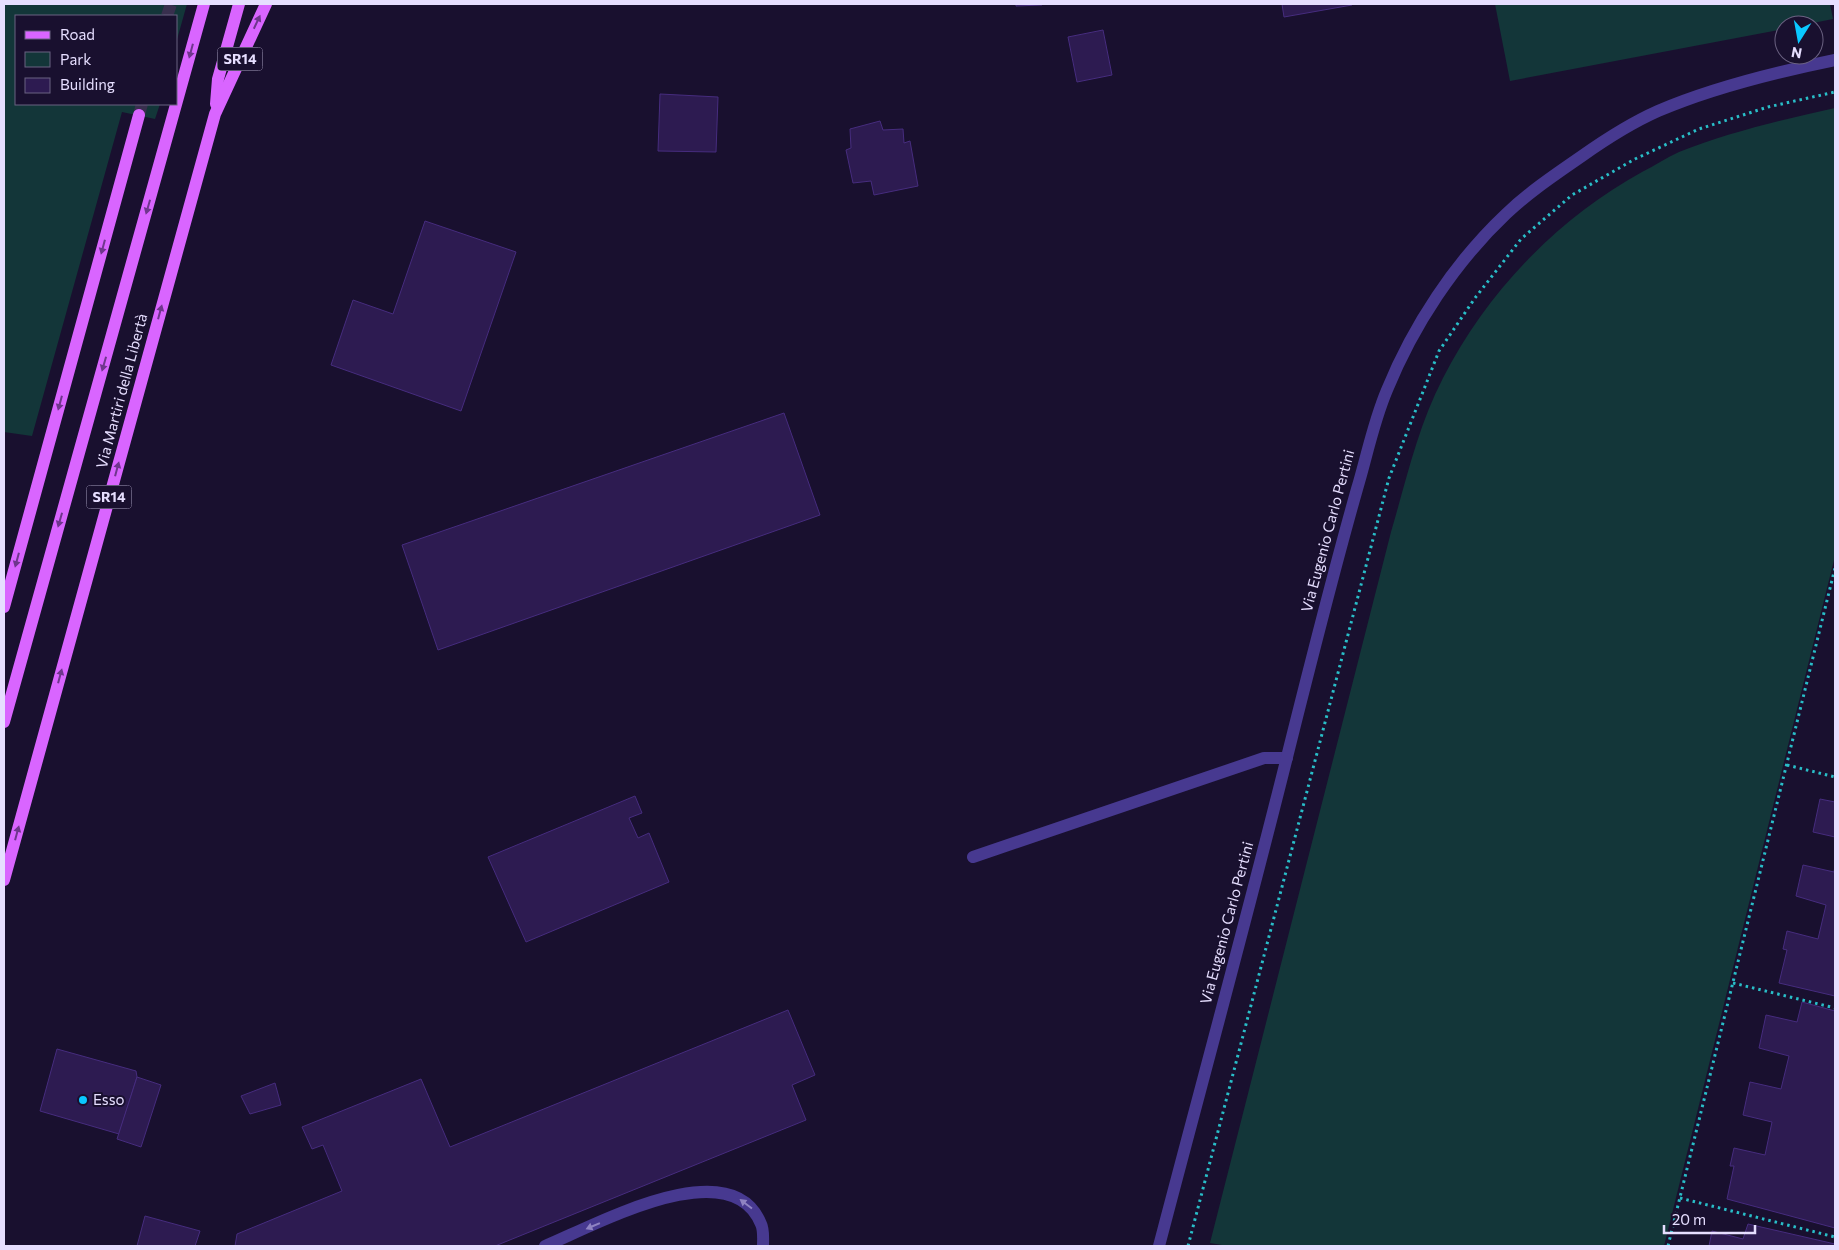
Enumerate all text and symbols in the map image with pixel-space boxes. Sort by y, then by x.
legend [15,15,178,105]
one-way arrow [254,15,262,29]
north arrow [1774,15,1824,65]
text: Road [60,25,95,43]
one-way arrow [187,43,195,58]
text: N [1790,44,1803,63]
road number: SR14 [218,48,262,70]
text: Park [60,50,91,68]
text: Building [60,75,115,93]
one-way arrow [144,200,152,215]
one-way arrow [99,239,107,254]
one-way arrow [157,305,165,320]
street label: Via Martiri della Libertà [92,311,150,470]
one-way arrow [99,356,107,371]
one-way arrow [56,396,64,411]
street label: Via Eugenio Carlo Pertini [1297,447,1357,614]
one-way arrow [113,461,121,476]
road number: SR14 [86,486,132,508]
one-way arrow [56,513,64,528]
one-way arrow [12,553,20,568]
one-way arrow [56,669,64,684]
one-way arrow [13,825,21,840]
street label: Via Eugenio Carlo Pertini [1196,839,1256,1006]
place label: Esso [93,1090,124,1108]
marker: Esso [77,1094,89,1106]
one-way arrow [739,1199,753,1209]
scale bar [1664,1202,1755,1234]
text: 20 m [1672,1210,1706,1228]
one-way arrow [585,1222,600,1230]

